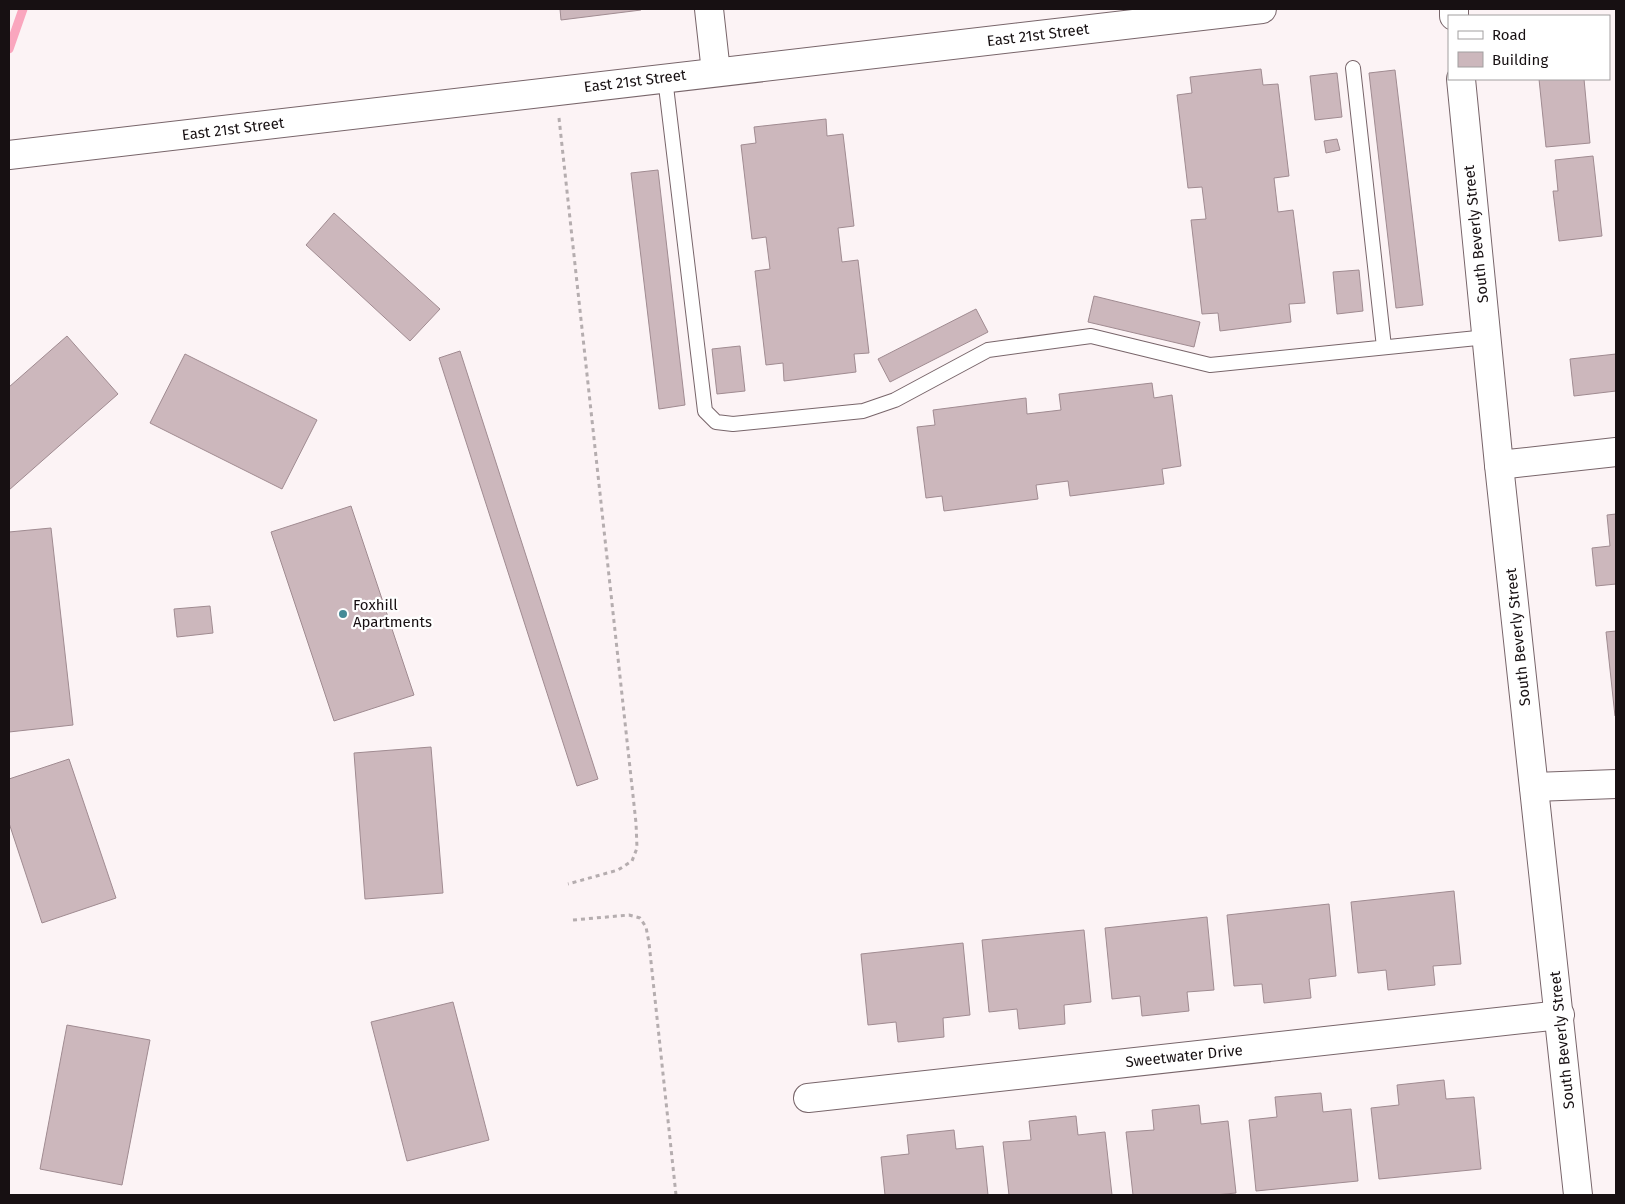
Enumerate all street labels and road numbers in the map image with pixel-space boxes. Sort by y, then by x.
street label: East 21st Street [986,20,1091,50]
street label: East 21st Street [583,66,688,96]
street label: East 21st Street [181,114,286,144]
street label: South Beverly Street [1460,164,1492,304]
street label: South Beverly Street [1502,567,1534,707]
street label: South Beverly Street [1546,970,1578,1110]
street label: Sweetwater Drive [1125,1041,1243,1071]

